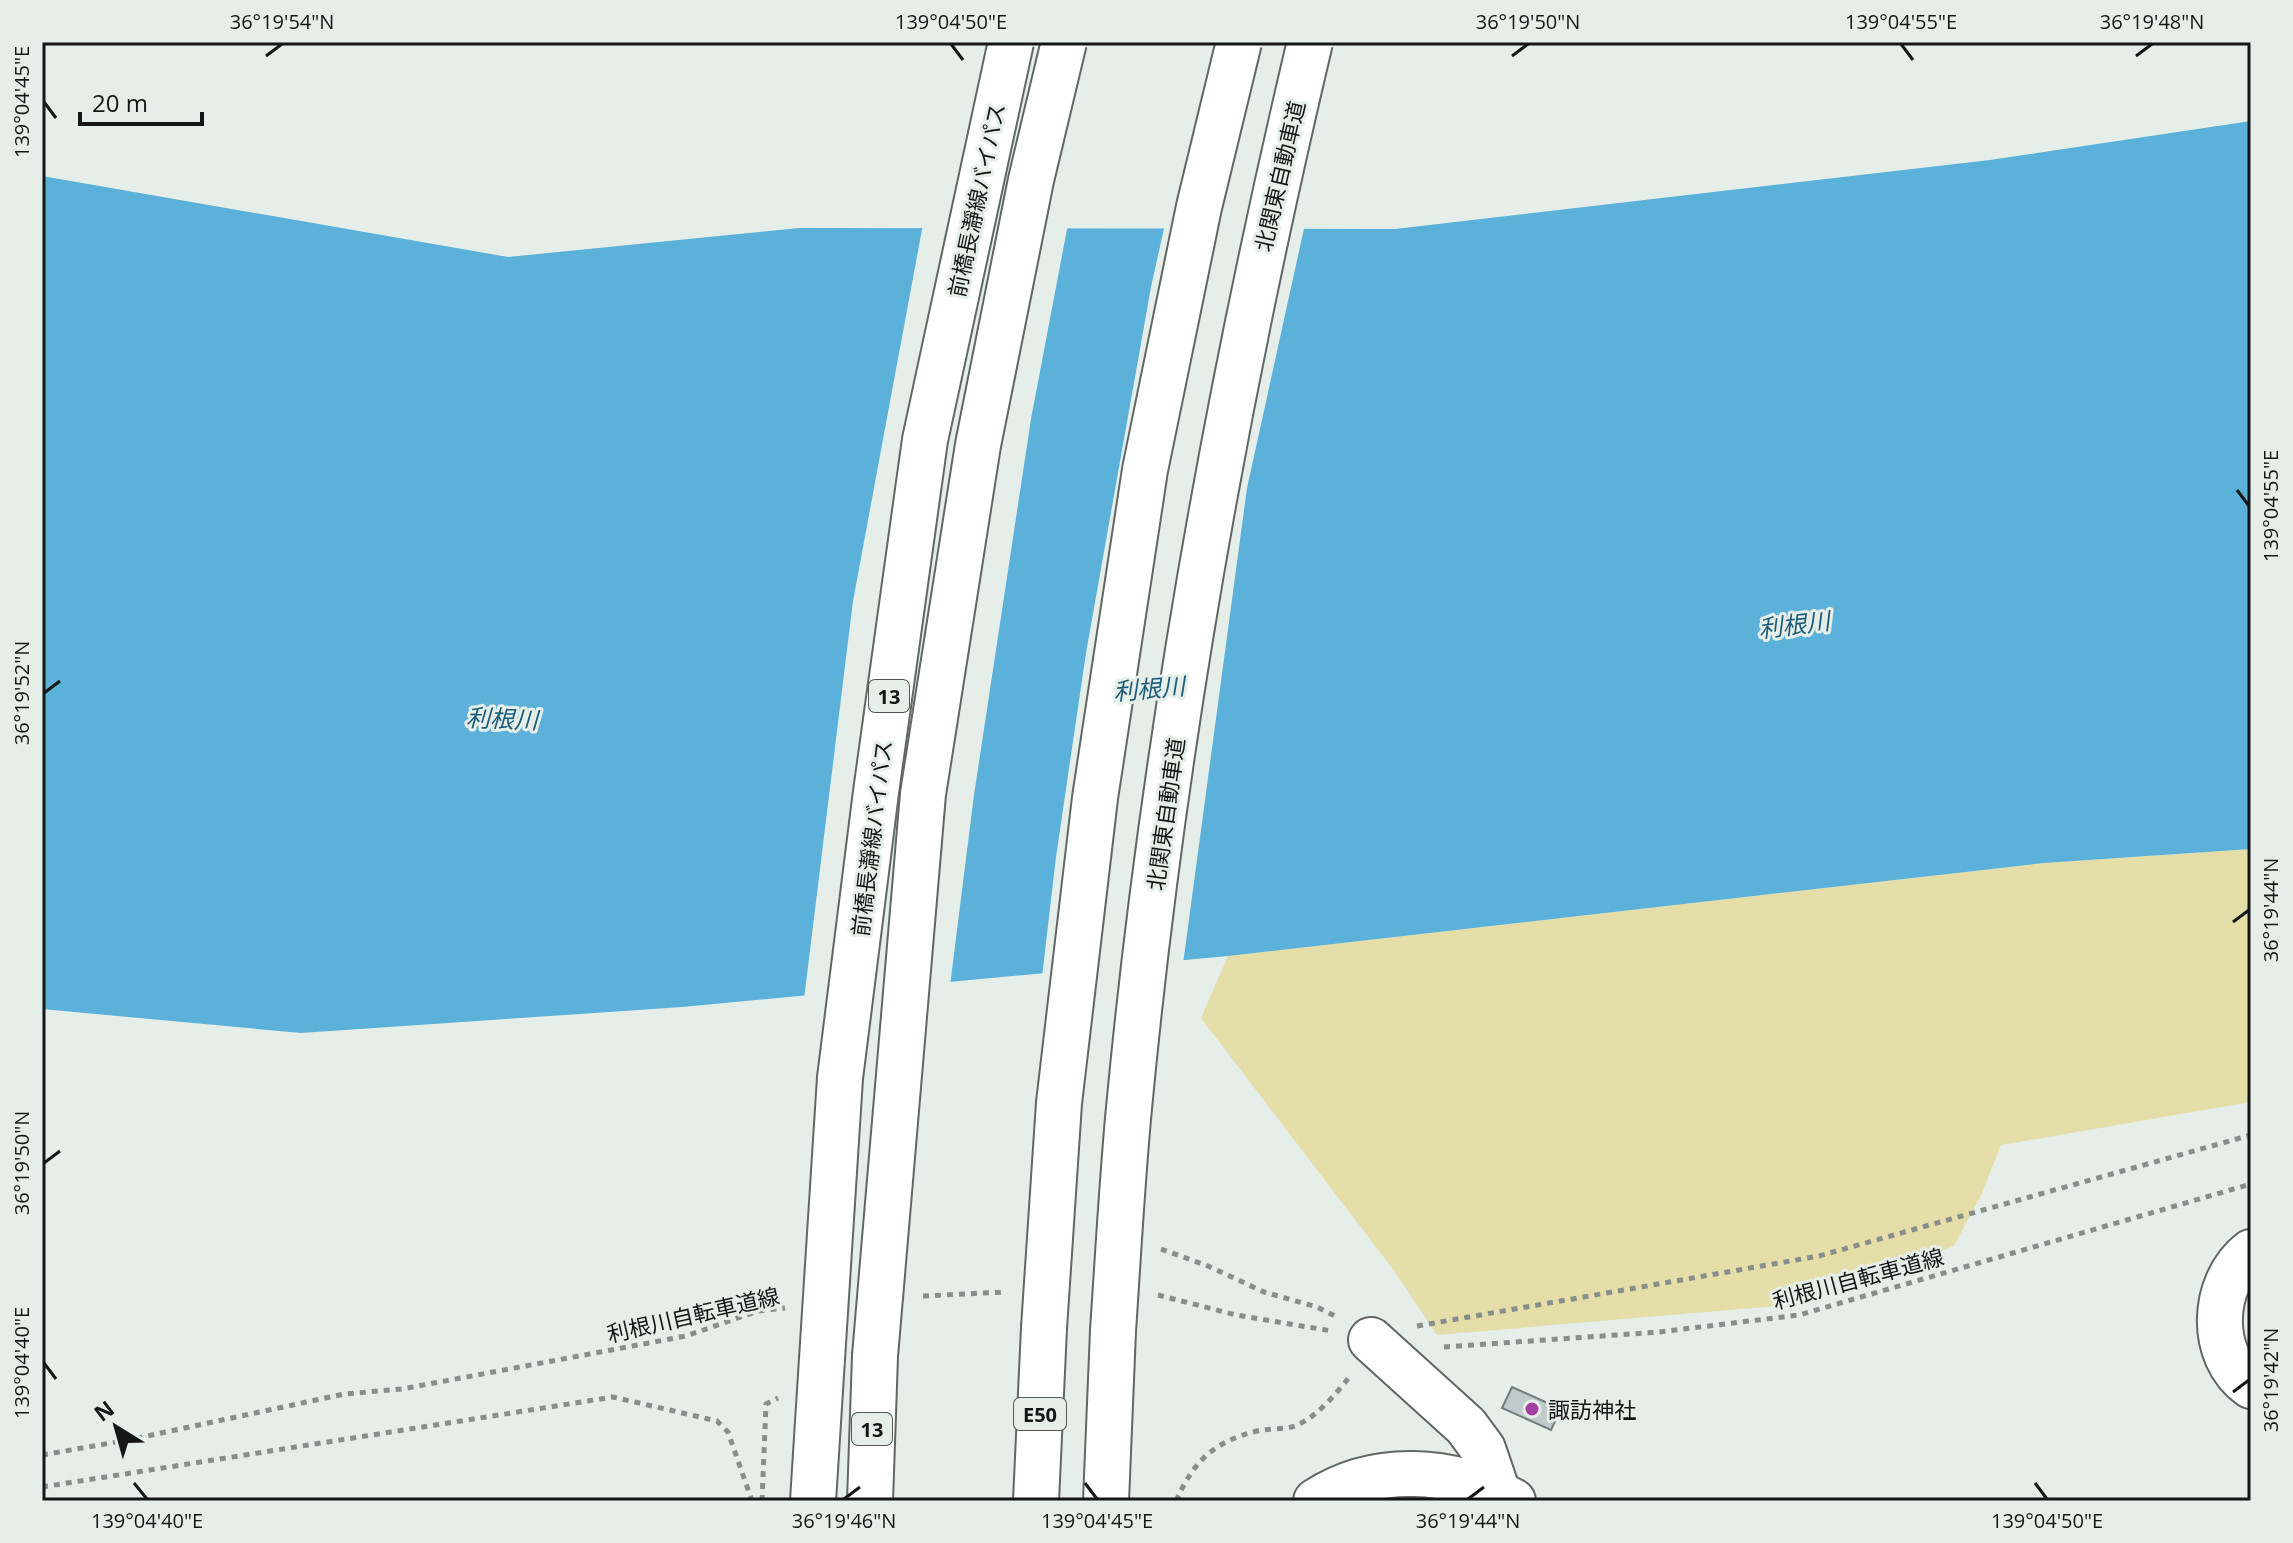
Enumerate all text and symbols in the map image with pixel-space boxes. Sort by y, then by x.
text: 36°19'54"N [230,8,334,35]
text: 139°04'50"E [895,8,1007,35]
text: 36°19'50"N [1476,8,1580,35]
text: 139°04'55"E [1845,8,1957,35]
text: 36°19'48"N [2100,8,2204,35]
text: 139°04'45"E [8,46,35,158]
scale bar [80,76,202,126]
text: 20 m [92,86,148,119]
street label: 北関東自動車道 [1247,98,1311,254]
street label: 前橋長瀞線バイパス [941,100,1011,300]
text: 139°04'55"E [2257,450,2284,562]
water label: 利根川 [1756,603,1835,645]
text: 36°19'52"N [8,641,35,745]
water label: 利根川 [1112,668,1189,708]
road number: 13 [869,680,909,712]
water label: 利根川 [465,700,542,736]
street label: 北関東自動車道 [1139,736,1191,892]
street label: 前橋長瀞線バイパス [844,738,898,938]
text: 36°19'44"N [2257,858,2284,962]
text: 36°19'50"N [8,1111,35,1215]
street label: 利根川自転車道線 [1769,1241,1947,1315]
street label: 利根川自転車道線 [604,1280,782,1348]
text: 139°04'40"E [8,1307,35,1419]
text: 36°19'42"N [2257,1328,2284,1432]
north arrow [76,1387,156,1467]
text: N [87,1393,120,1428]
place label: 諏訪神社 [1548,1394,1636,1424]
road number: E50 [1014,1398,1066,1430]
marker: 諏訪神社 [1523,1400,1541,1418]
road number: 13 [852,1413,892,1445]
text: 139°04'40"E [91,1507,203,1534]
text: 36°19'46"N [792,1507,896,1534]
text: 139°04'45"E [1041,1507,1153,1534]
text: 36°19'44"N [1416,1507,1520,1534]
text: 139°04'50"E [1991,1507,2103,1534]

